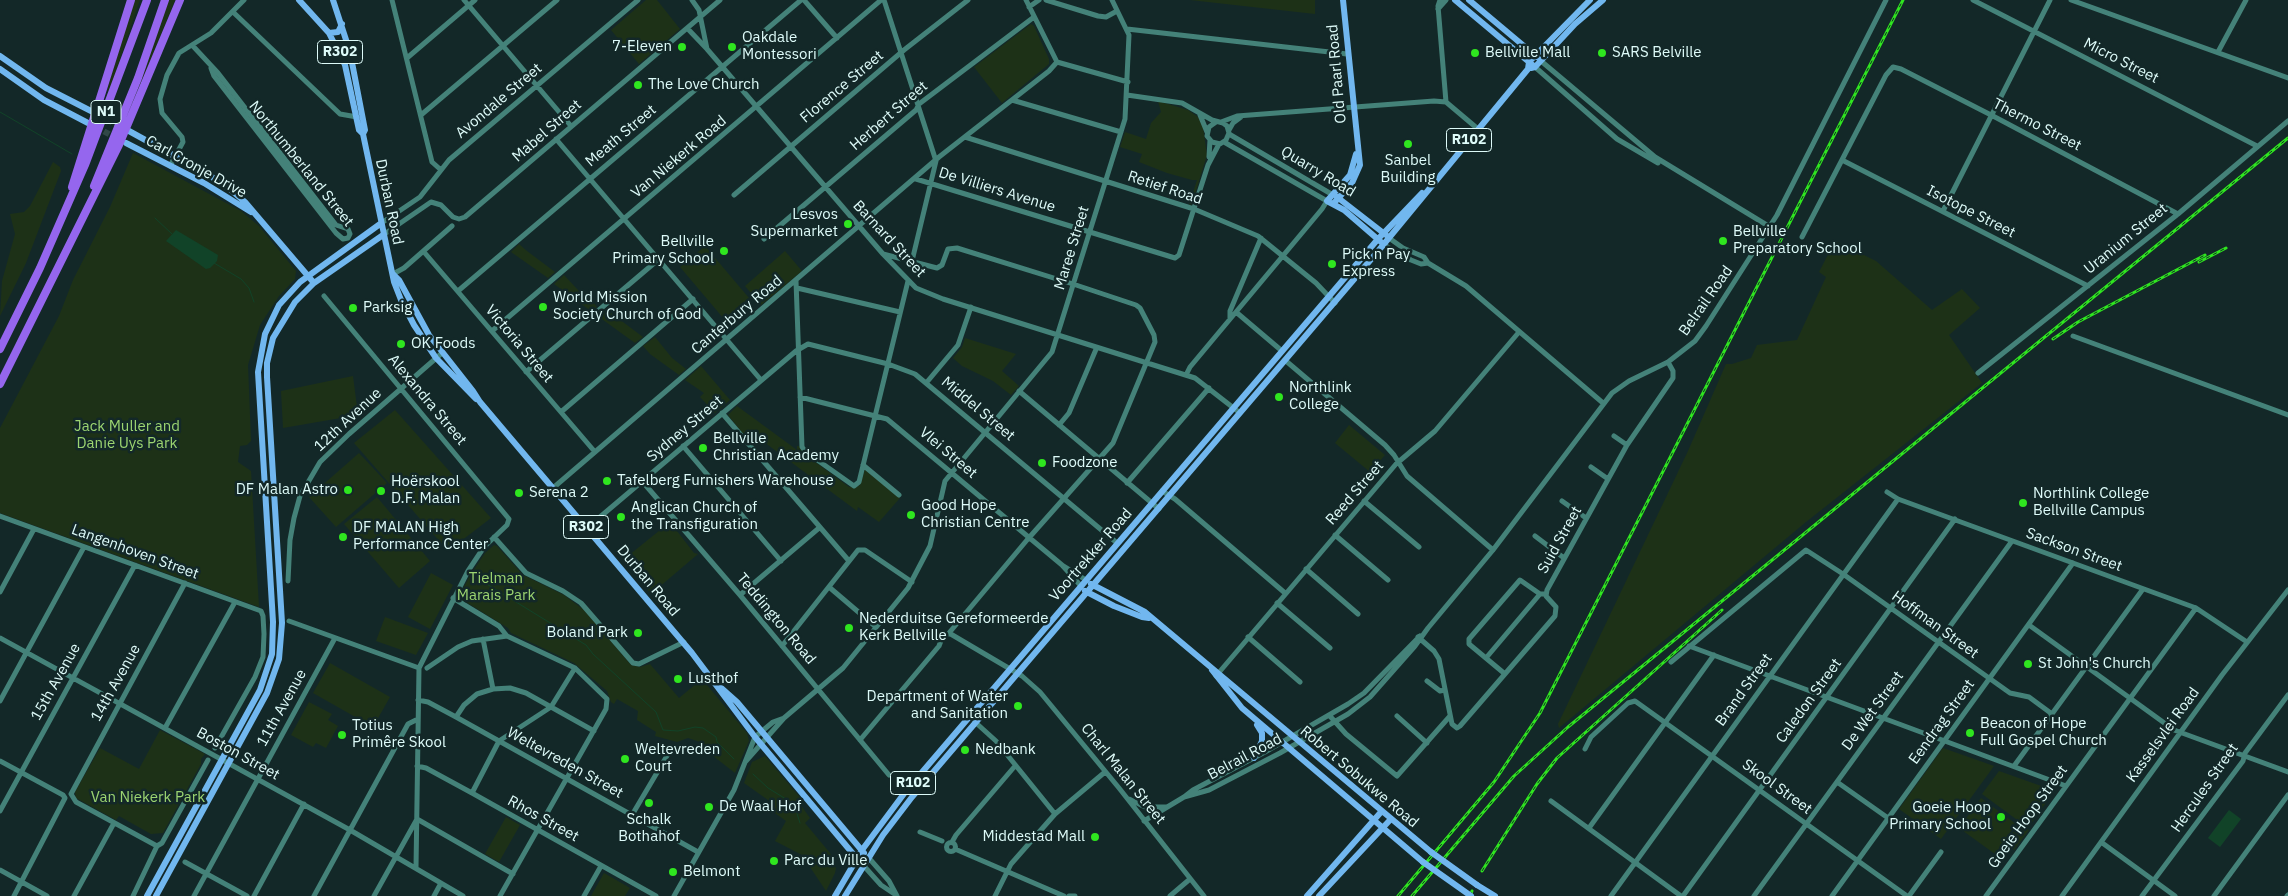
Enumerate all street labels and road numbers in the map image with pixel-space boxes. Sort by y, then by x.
street label: Old Paarl Road [1324,24,1350,124]
street label: Micro Street [2080,34,2162,88]
road number: R302 [318,41,362,64]
street label: Florence Street [797,47,887,127]
street label: Avondale Street [452,60,546,142]
street label: Herbert Street [847,77,931,155]
street label: Thermo Street [1990,95,2084,155]
street label: Mabel Street [509,96,585,166]
street label: Northumberland Street [245,98,357,230]
road number: N1 [91,100,121,124]
street label: Meath Street [582,101,660,171]
street label: Van Niekerk Road [628,112,730,202]
road number: R102 [1446,128,1492,152]
street label: Carl Cronje Drive [142,132,250,202]
street label: Quarry Road [1277,143,1359,201]
street label: Durban Road [371,157,407,247]
street label: De Villiers Avenue [936,164,1058,216]
street label: Retief Road [1125,167,1205,209]
street label: Isotope Street [1924,182,2018,242]
street label: Barnard Street [849,197,929,281]
street label: Uranium Street [2081,200,2171,278]
street label: Maree Street [1051,204,1093,292]
street label: Belrail Road [1675,262,1737,340]
street label: Canterbury Road [688,272,786,358]
street label: Victoria Street [481,301,557,387]
street label: Alexandra Street [384,351,470,449]
street label: Middel Street [938,373,1018,445]
street label: 12th Avenue [311,384,385,456]
street label: Sydney Street [643,392,727,466]
street label: Vlei Street [915,424,981,482]
street label: Reed Street [1322,457,1388,529]
street label: Suid Street [1534,503,1586,577]
street label: Voortrekker Road [1046,505,1136,605]
road number: R302 [564,516,608,538]
street label: Langenhoven Street [69,521,201,583]
street label: Sackson Street [2023,524,2125,576]
street label: Durban Road [613,542,683,620]
street label: Teddington Road [733,570,819,668]
street label: Hoffman Street [1888,587,1982,663]
street label: 15th Avenue [27,640,85,724]
street label: 14th Avenue [87,641,145,725]
street label: Brand Street [1712,650,1776,730]
street label: Caledon Street [1772,655,1846,747]
street label: 11th Avenue [253,666,311,750]
street label: De Wet Street [1838,668,1908,754]
street label: Eendrag Street [1905,676,1979,768]
street label: Kasselsvlei Road [2123,684,2203,786]
street label: Charl Malan Street [1077,720,1169,828]
street label: Robert Sobukwe Road [1296,722,1422,832]
street label: Boston Street [193,724,283,784]
street label: Weltevreden Street [504,724,626,802]
street label: Belrail Road [1205,730,1285,784]
street label: Hercules Street [2168,740,2242,836]
street label: Skool Street [1739,756,1815,818]
street label: Goeie Hoop Street [1984,762,2072,872]
road number: R102 [890,771,936,794]
street label: Rhos Street [504,792,582,846]

